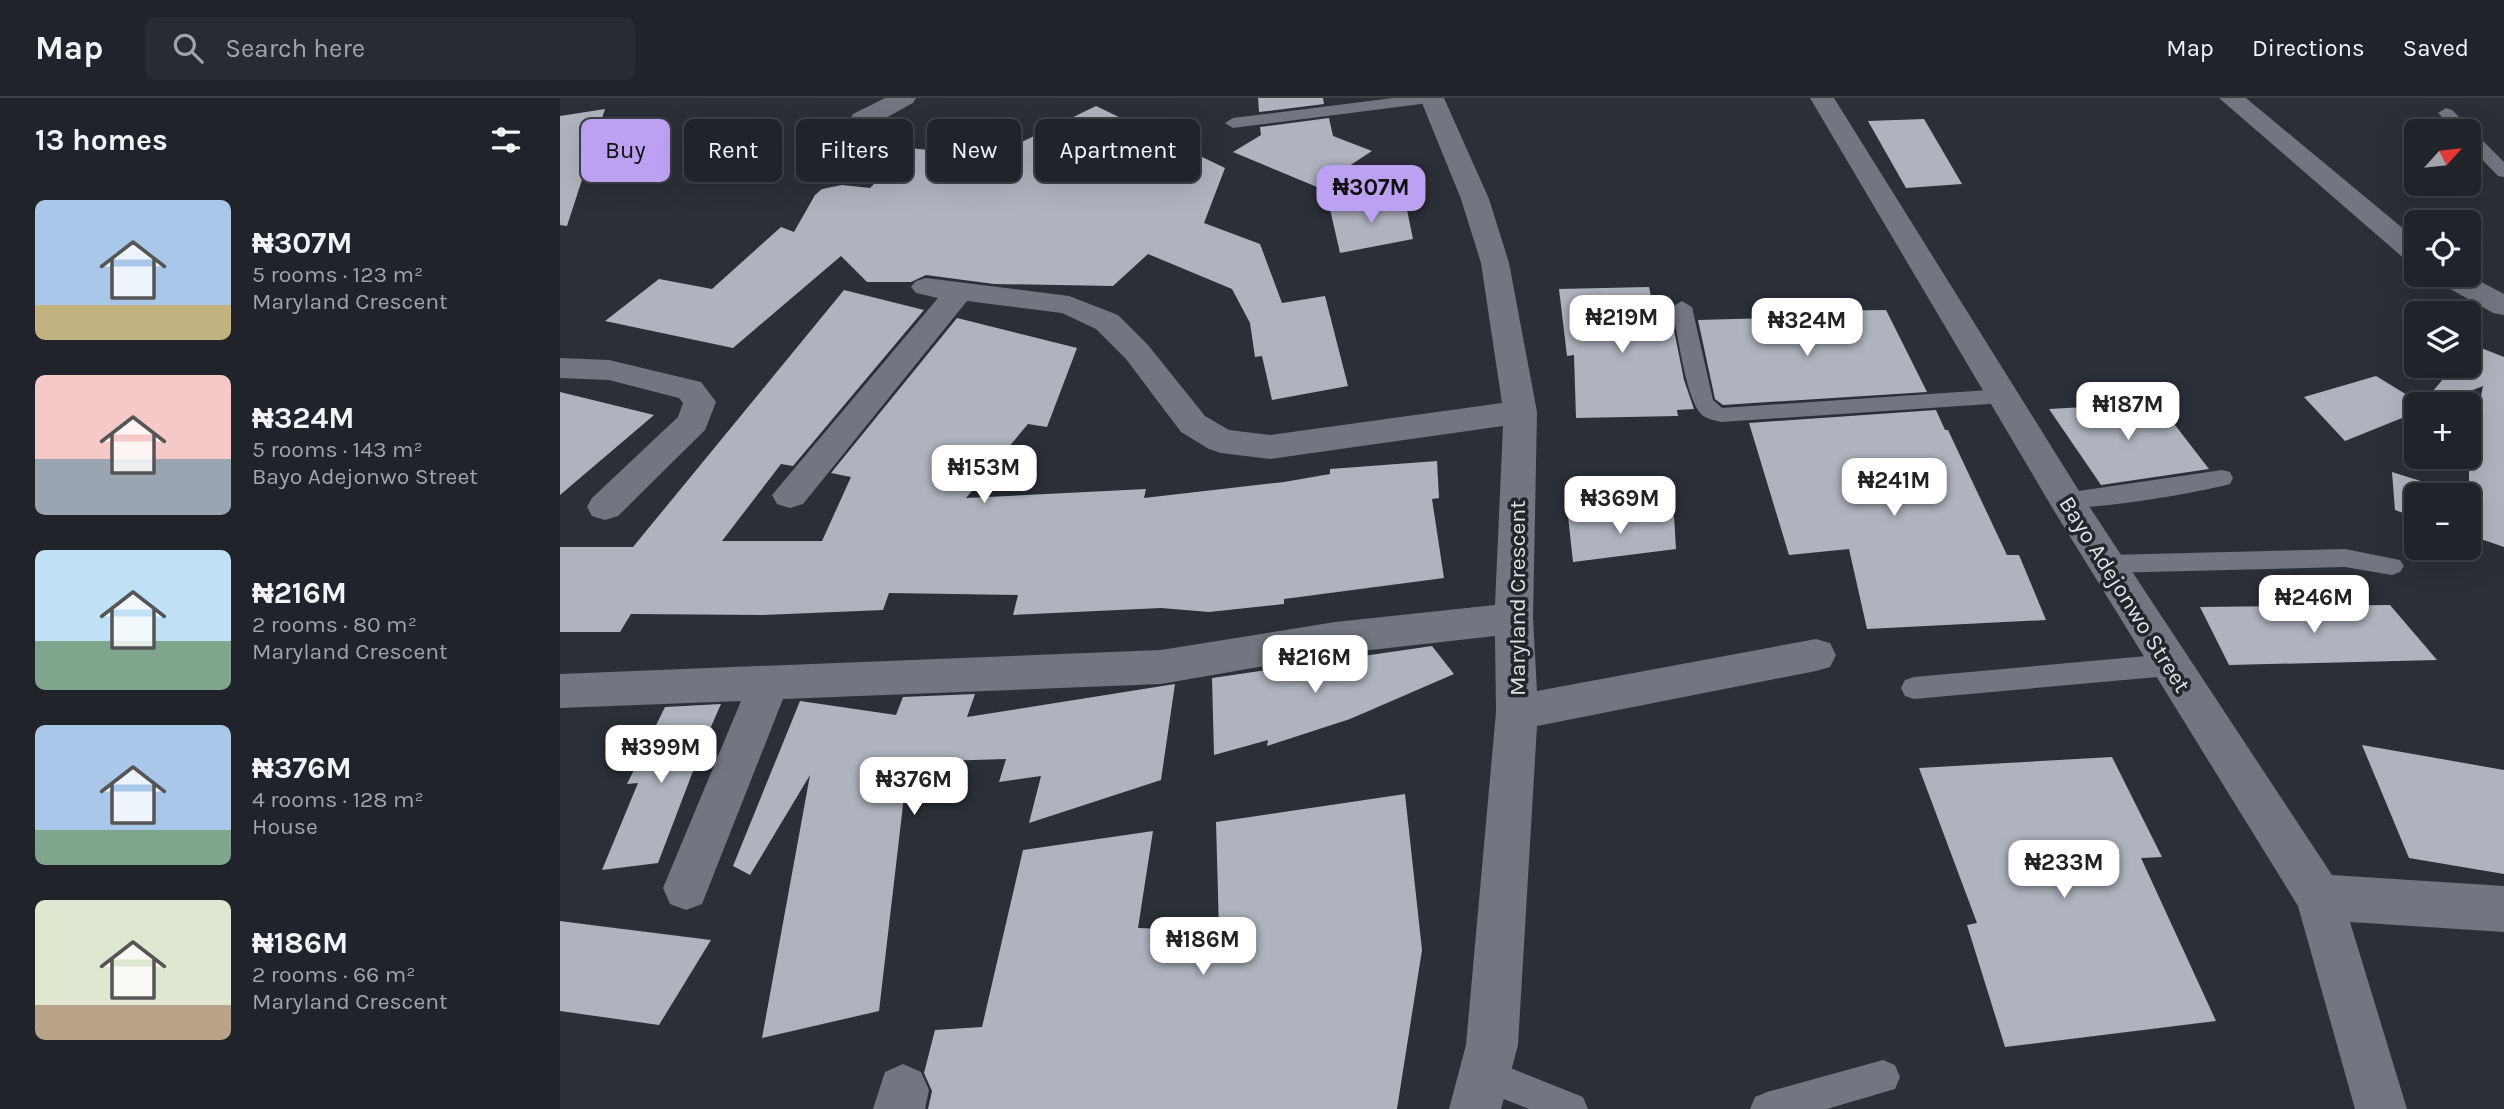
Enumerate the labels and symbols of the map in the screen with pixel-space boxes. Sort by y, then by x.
north arrow [2404,119,2482,196]
pin: ₦307M [1322,166,1420,225]
pin: ₦219M [1573,296,1671,355]
pin: ₦324M [1758,299,1856,358]
pin: ₦187M [2079,382,2177,442]
pin: ₦153M [935,446,1033,505]
pin: ₦241M [1845,458,1943,518]
pin: ₦369M [1571,476,1669,536]
street label: Bayo Adejonwo Street [2053,491,2196,697]
street label: Maryland Crescent [1504,500,1531,696]
pin: ₦246M [2265,575,2363,635]
pin: ₦216M [1266,636,1364,695]
pin: ₦399M [612,726,710,785]
pin: ₦376M [865,758,963,817]
pin: ₦233M [2015,840,2113,900]
pin: ₦186M [1154,918,1252,977]

